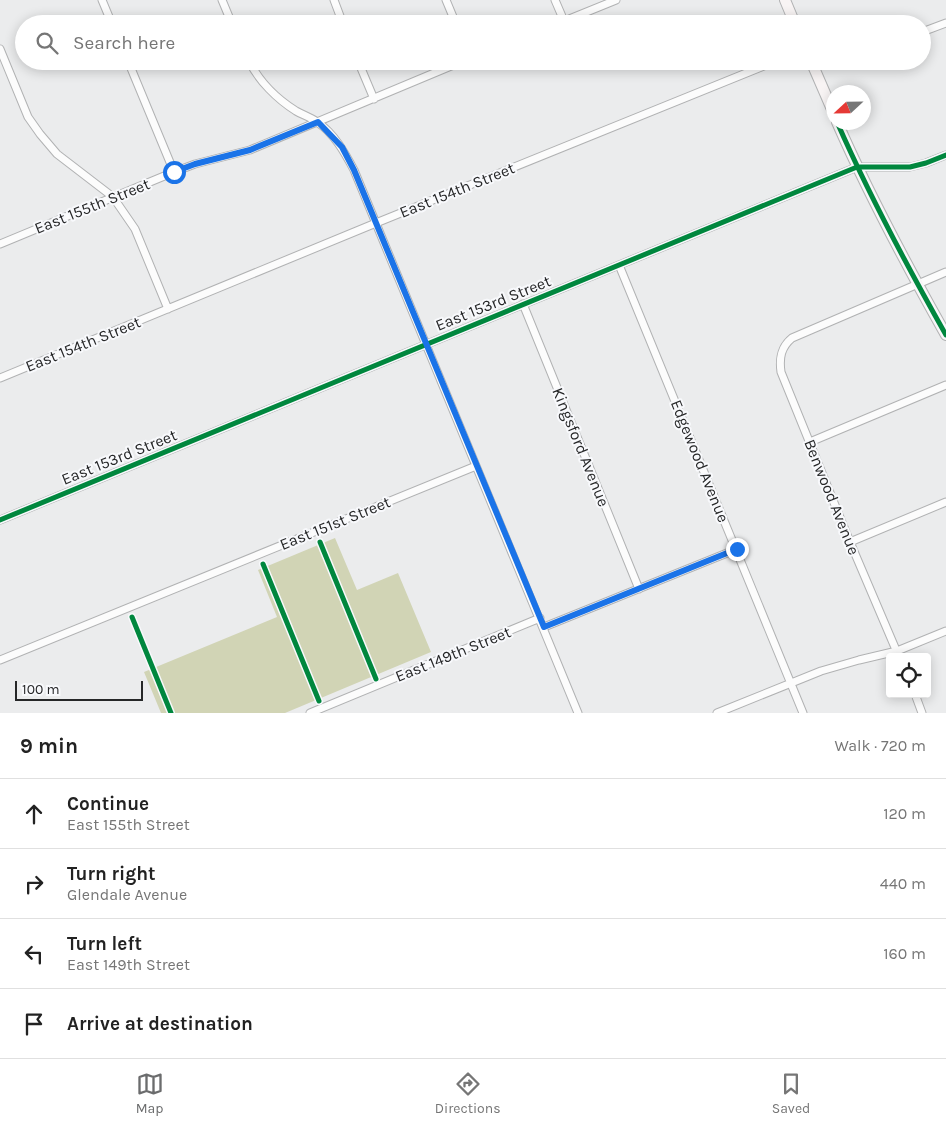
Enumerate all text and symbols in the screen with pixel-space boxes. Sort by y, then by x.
search box [15,15,931,70]
icon: search [33,29,61,57]
text: Search here [73,32,175,54]
north arrow [826,85,871,130]
street label: East 154th Street [397,158,517,222]
route start [163,161,186,184]
street label: East 155th Street [32,174,152,238]
street label: East 153rd Street [433,271,553,335]
street label: East 154th Street [23,312,143,376]
street label: Kingsford Avenue [548,385,614,509]
street label: Edgewood Avenue [667,397,733,525]
street label: East 153rd Street [59,425,179,489]
street label: Benwood Avenue [800,436,864,558]
street label: East 151st Street [277,492,393,554]
route end [726,538,749,561]
street label: East 149th Street [392,622,514,686]
map controls [886,653,931,698]
button: locate [886,653,931,698]
scale bar [15,678,142,701]
text: 100 m [22,681,60,698]
text: 9 min [20,734,78,758]
text: Walk · 720 m [834,736,926,755]
text: Continue [67,793,149,815]
icon: ahead [20,800,48,828]
text: 120 m [883,804,926,823]
text: East 155th Street [67,815,190,834]
text: Turn right [67,863,156,885]
icon: right [20,870,48,898]
text: 440 m [880,874,926,893]
text: Glendale Avenue [67,885,187,904]
text: Turn left [67,933,142,955]
icon: left [20,940,48,968]
text: 160 m [883,944,926,963]
text: East 149th Street [67,955,190,974]
icon: arrive [20,1010,48,1038]
text: Arrive at destination [67,1013,253,1035]
tab: Map [136,1070,164,1117]
tab: Directions [435,1070,501,1117]
tab: Saved [772,1070,810,1117]

